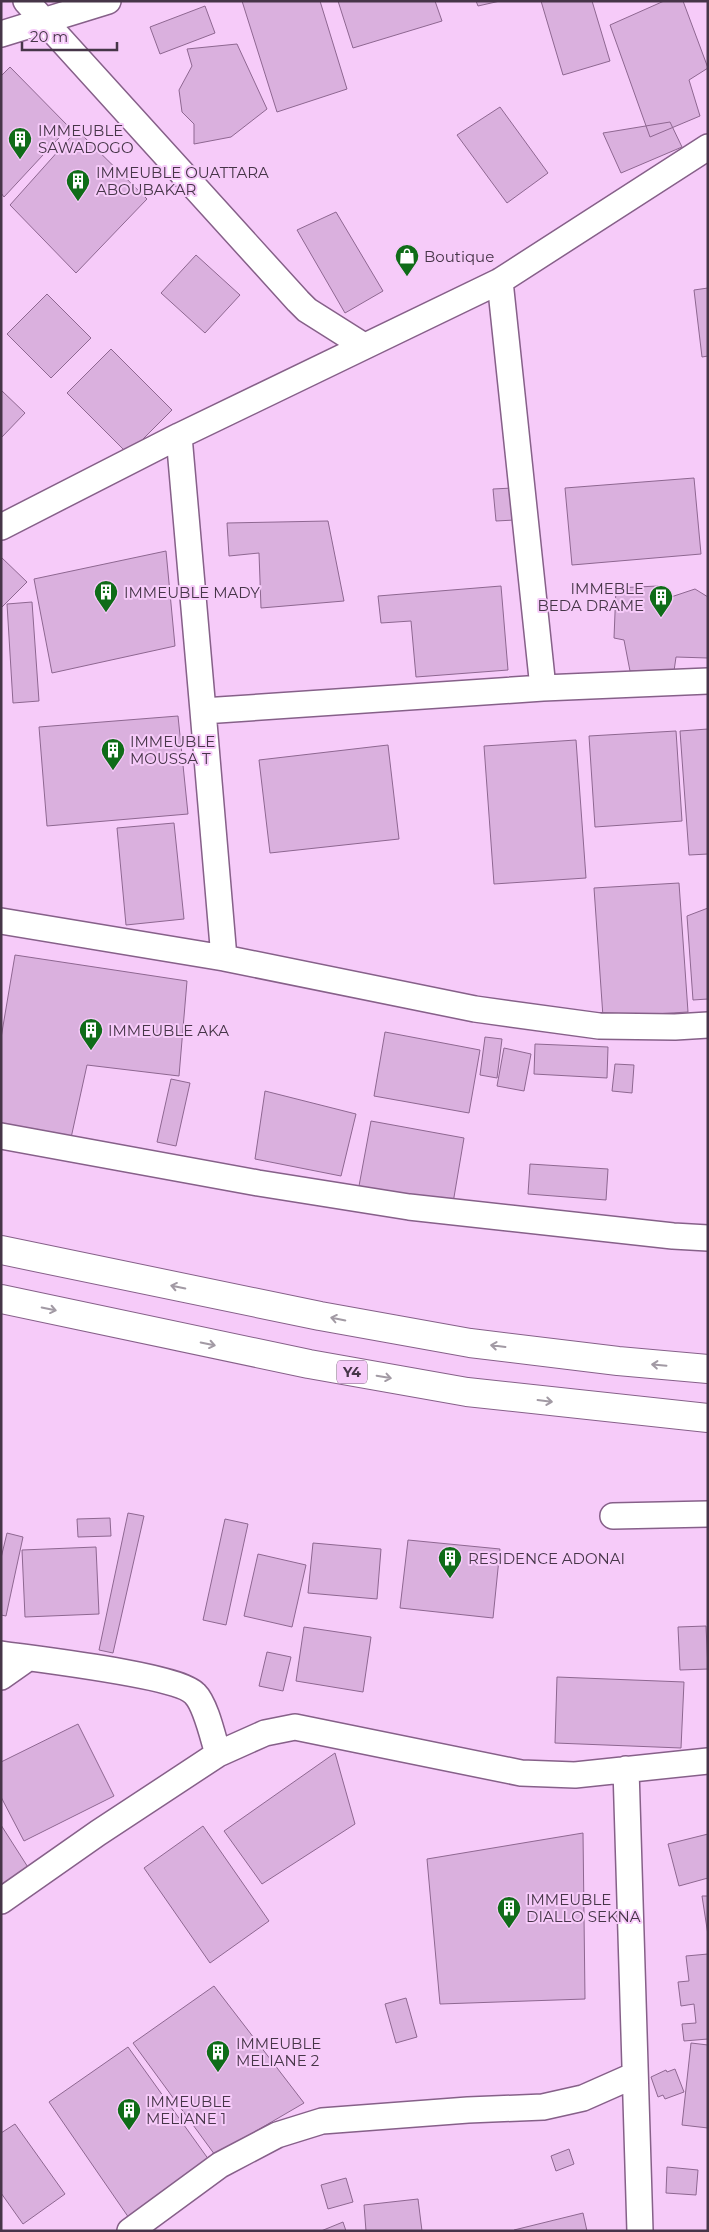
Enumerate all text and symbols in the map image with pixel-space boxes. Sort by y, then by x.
scale bar [22,20,118,52]
text: 20 m [30,27,68,46]
place label: IMMEUBLE SAWADOGO [38,121,133,157]
building icon: IMMEUBLE SAWADOGO [7,126,33,160]
place label: IMMEUBLE OUATTARA ABOUBAKAR [96,163,269,199]
building icon: IMMEUBLE OUATTARA ABOUBAKAR [65,168,91,202]
shop icon: Boutique [394,243,420,277]
place label: Boutique [424,247,494,266]
building icon: IMMEUBLE MADY [93,579,119,613]
place label: IMMEBLE BEDA DRAME [537,579,644,615]
place label: IMMEUBLE MADY [124,583,260,602]
building icon: IMMEBLE BEDA DRAME [648,584,674,618]
place label: IMMEUBLE MOUSSA T [130,732,215,768]
building icon: IMMEUBLE MOUSSA T [100,737,126,771]
building icon: IMMEUBLE AKA [78,1017,104,1051]
place label: IMMEUBLE AKA [108,1021,229,1040]
one-way arrow [171,1281,187,1291]
one-way arrow [40,1305,56,1314]
one-way arrow [330,1314,346,1324]
one-way arrow [199,1339,215,1349]
one-way arrow [490,1341,506,1351]
road number: Y4 [337,1360,367,1384]
one-way arrow [651,1360,667,1369]
one-way arrow [376,1373,392,1383]
one-way arrow [537,1396,553,1406]
building icon: RESIDENCE ADONAI [437,1545,463,1579]
place label: RESIDENCE ADONAI [468,1549,625,1568]
place label: IMMEUBLE DIALLO SEKNA [526,1890,641,1926]
building icon: IMMEUBLE DIALLO SEKNA [496,1895,522,1929]
place label: IMMEUBLE MELIANE 2 [236,2034,321,2070]
building icon: IMMEUBLE MELIANE 2 [205,2039,231,2073]
place label: IMMEUBLE MELIANE 1 [146,2092,231,2128]
building icon: IMMEUBLE MELIANE 1 [116,2097,142,2131]

